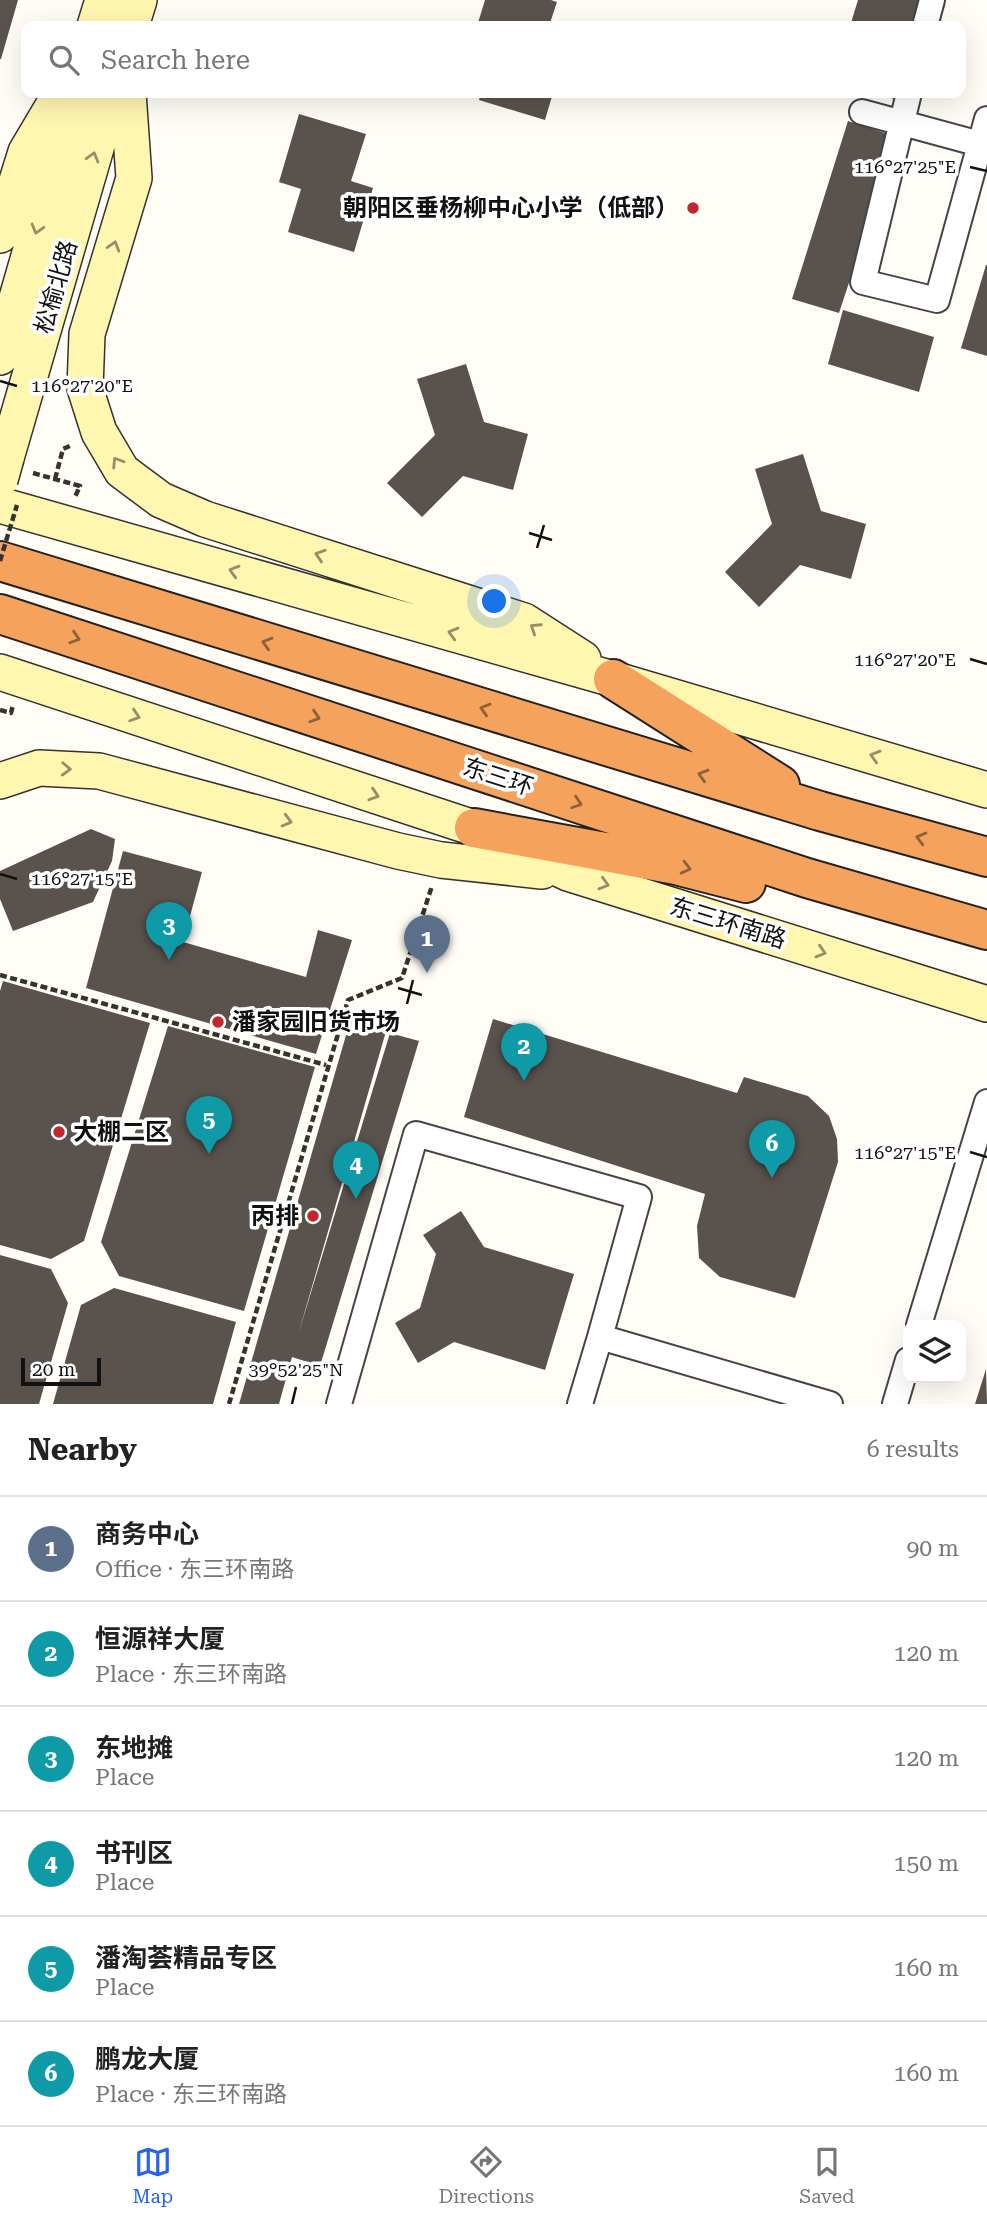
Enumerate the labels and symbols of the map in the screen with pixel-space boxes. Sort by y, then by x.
one-way arrow [85,152,100,164]
text: 116°27'25"E [854,156,956,177]
place label: 朝阳区垂杨柳中心小学（低部） [343,194,679,222]
marker: 朝阳区垂杨柳中心小学（低部） [685,200,701,216]
one-way arrow [30,223,45,235]
street label: 松榆北路 [29,237,83,337]
one-way arrow [105,240,120,252]
text: 116°27'20"E [31,375,133,396]
one-way arrow [112,457,125,470]
one-way arrow [314,549,326,564]
one-way arrow [228,565,240,580]
your location [477,584,511,618]
one-way arrow [530,624,543,636]
one-way arrow [447,627,459,642]
one-way arrow [68,630,81,644]
one-way arrow [262,636,274,651]
text: 116°27'20"E [854,649,956,670]
one-way arrow [479,702,491,717]
one-way arrow [128,708,140,722]
one-way arrow [308,709,320,723]
one-way arrow [869,750,881,765]
street label: 东三环 [459,753,537,801]
one-way arrow [61,762,72,777]
one-way arrow [697,769,709,784]
one-way arrow [367,787,380,801]
one-way arrow [571,795,583,809]
one-way arrow [280,813,292,828]
one-way arrow [915,832,927,847]
one-way arrow [679,860,691,874]
text: 116°27'15"E [31,868,133,889]
one-way arrow [597,876,609,891]
street label: 东三环南路 [667,892,789,954]
pin: 3 [146,902,192,960]
pin: 1 [404,915,450,973]
one-way arrow [814,944,826,958]
place label: 潘家园旧货市场 [232,1008,400,1036]
marker: 潘家园旧货市场 [210,1014,226,1030]
pin: 2 [501,1023,547,1081]
pin: 5 [186,1096,232,1154]
place label: 大棚二区 [73,1118,169,1146]
pin: 6 [749,1120,795,1178]
marker: 大棚二区 [51,1124,67,1140]
pin: 4 [333,1141,379,1199]
text: 116°27'15"E [854,1142,956,1163]
place label: 丙排 [251,1202,299,1230]
marker: 丙排 [305,1208,321,1224]
scale bar [21,1355,102,1387]
text: 39°52'25"N [249,1359,343,1380]

